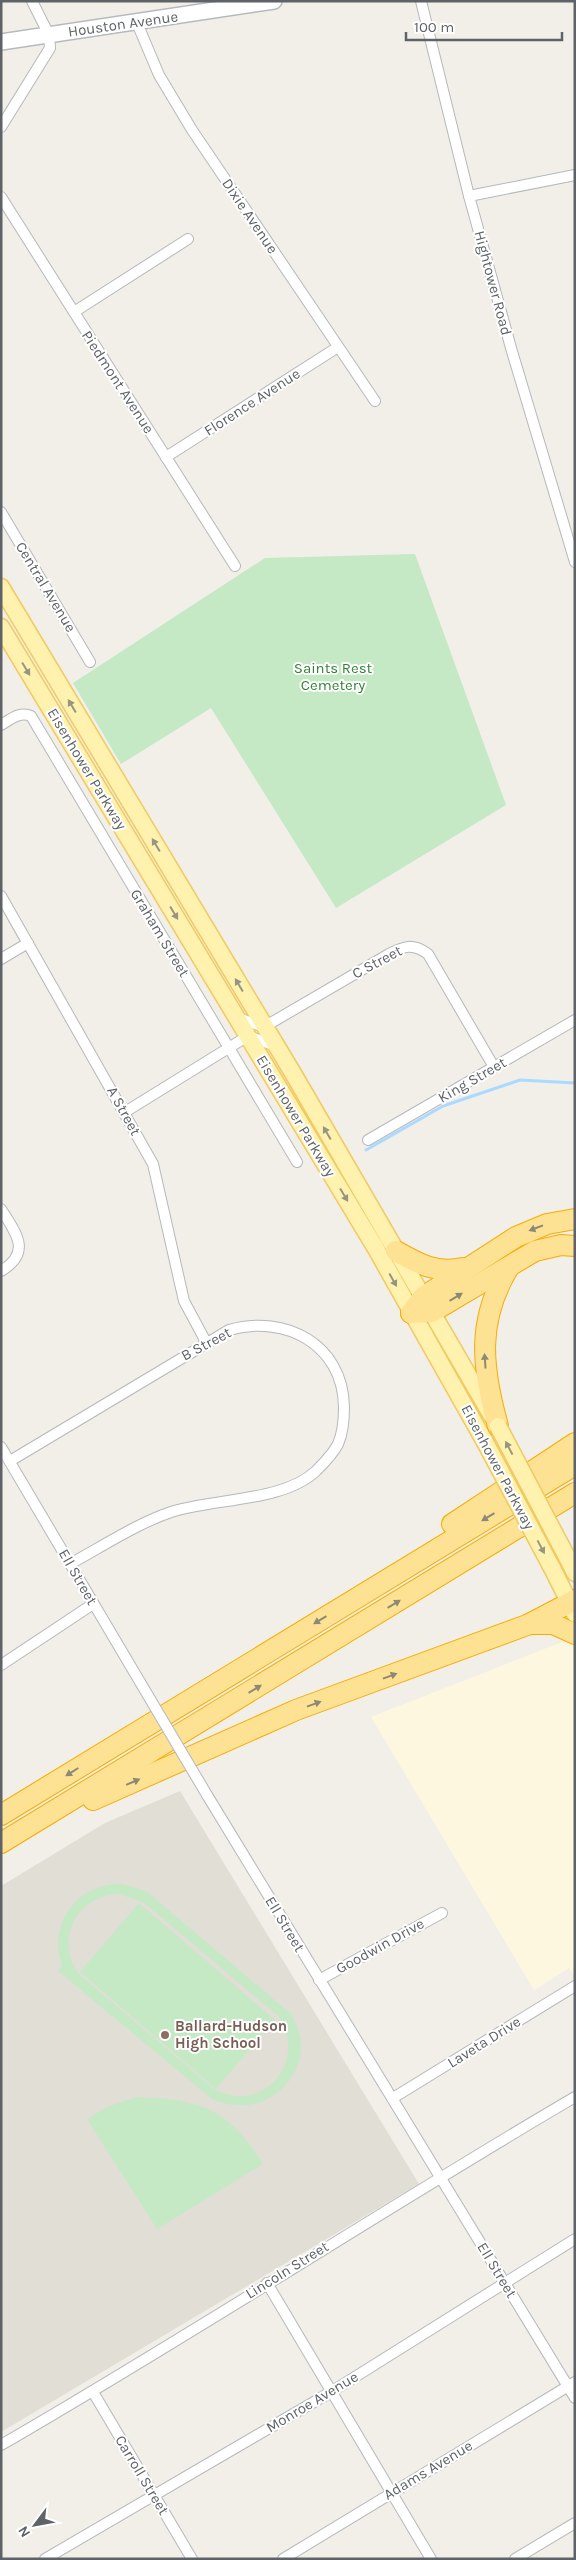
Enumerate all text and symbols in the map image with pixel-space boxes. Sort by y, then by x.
street label: Houston Avenue [67,7,179,41]
scale bar [406,10,562,42]
text: 100 m [414,18,454,36]
street label: Dixie Avenue [218,175,282,257]
street label: Hightower Road [470,229,516,337]
street label: Piedmont Avenue [78,327,158,437]
street label: Florence Avenue [201,364,303,440]
street label: Central Avenue [12,538,80,636]
park label: Saints Rest Cemetery [294,659,373,694]
one-way arrow [22,662,31,675]
one-way arrow [68,699,77,712]
street label: Eisenhower Parkway [44,705,130,833]
one-way arrow [151,839,160,852]
street label: Graham Street [127,886,194,981]
one-way arrow [169,906,178,919]
street label: C Street [349,941,405,983]
one-way arrow [235,978,244,991]
street label: Eisenhower Parkway [253,1052,339,1180]
street label: King Street [435,1053,510,1107]
street label: A Street [103,1083,145,1139]
one-way arrow [323,1126,332,1139]
one-way arrow [339,1188,348,1201]
one-way arrow [528,1225,543,1232]
one-way arrow [389,1273,397,1287]
one-way arrow [449,1293,462,1302]
street label: B Street [178,1323,234,1365]
one-way arrow [480,1353,488,1369]
street label: Eisenhower Parkway [457,1401,539,1533]
one-way arrow [505,1441,513,1455]
one-way arrow [482,1513,495,1522]
one-way arrow [537,1540,545,1554]
street label: Ell Street [55,1546,101,1608]
one-way arrow [387,1599,400,1608]
one-way arrow [314,1615,327,1624]
one-way arrow [382,1672,397,1679]
one-way arrow [248,1684,261,1693]
one-way arrow [307,1700,322,1707]
one-way arrow [65,1767,78,1776]
one-way arrow [126,1778,140,1786]
street label: Ell Street [261,1893,309,1955]
street label: Goodwin Drive [333,1914,427,1978]
street label: Laveta Drive [444,2012,524,2072]
place label: Ballard-Hudson High School [175,2017,287,2052]
marker: Ballard-Hudson High School [159,2029,171,2041]
street label: Lincoln Street [242,2237,332,2303]
street label: Ell Street [473,2239,521,2301]
street label: Monroe Avenue [263,2367,361,2437]
street label: Carroll Street [111,2432,173,2518]
street label: Adams Avenue [380,2436,476,2504]
north arrow [10,2500,60,2550]
text: N [15,2523,34,2540]

